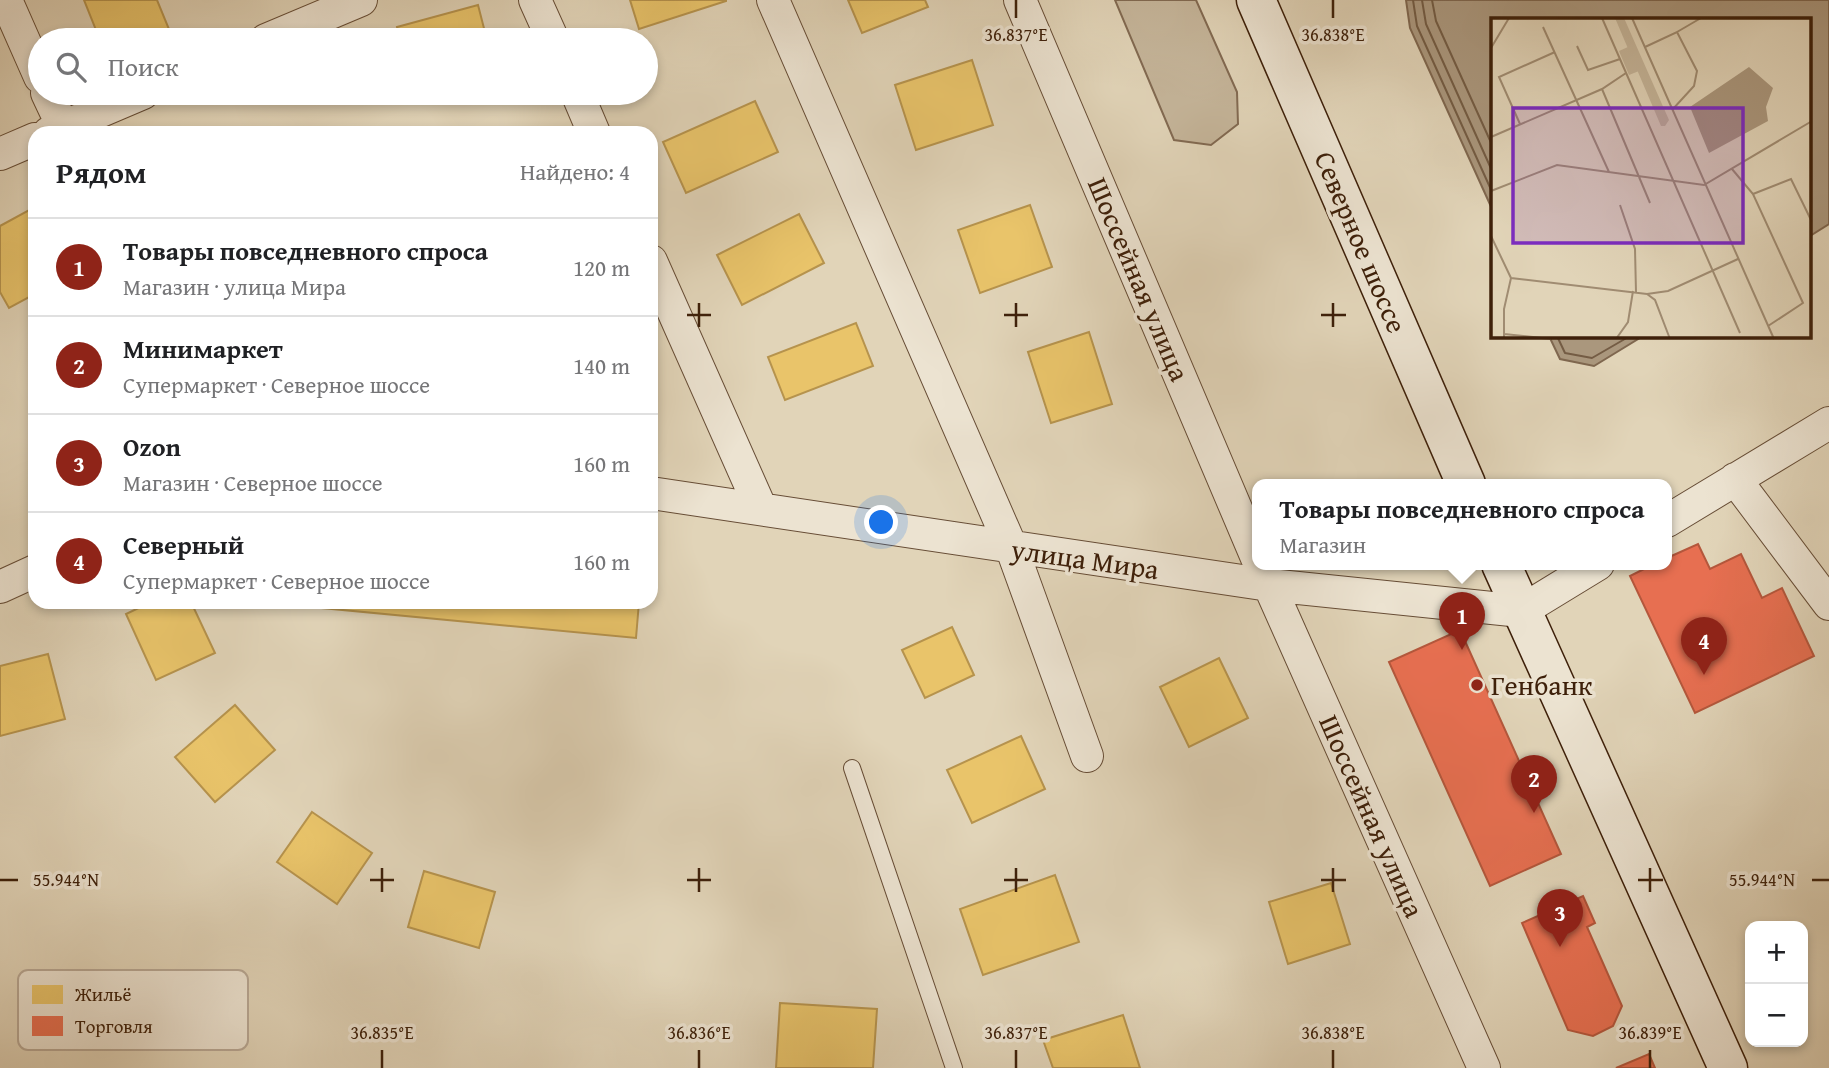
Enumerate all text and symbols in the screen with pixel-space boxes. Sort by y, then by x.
inset map [1491,18,1812,338]
text: 36.837°E [984,21,1048,48]
text: 36.838°E [1301,21,1365,48]
search box [28,28,658,105]
text: Поиск [108,47,179,86]
icon: search [52,48,90,86]
street label: Северное шоссе [1305,145,1418,339]
text: Рядом [56,150,147,194]
text: Найдено: 4 [520,155,630,188]
street label: Шоссейная улица [1078,171,1201,388]
text: Товары повседневного спроса [123,231,488,270]
text: 1 [73,251,85,284]
text: 120 m [573,251,630,284]
text: Магазин · улица Мира [123,270,346,303]
text: Минимаркет [123,329,283,368]
text: 2 [73,349,85,382]
text: 140 m [573,349,630,382]
text: Супермаркет · Северное шоссе [123,368,430,401]
text: Ozon [123,427,181,466]
text: 3 [73,447,85,480]
text: 160 m [573,447,630,480]
text: Магазин · Северное шоссе [123,466,383,499]
popup [1252,479,1672,570]
text: Товары повседневного спроса [1279,489,1645,528]
your location [864,505,898,539]
text: Северный [123,525,244,564]
street label: улица Мира [1008,528,1162,589]
text: Магазин [1279,528,1366,561]
text: 4 [73,545,85,578]
text: 160 m [573,545,630,578]
text: Супермаркет · Северное шоссе [123,564,430,597]
pin: 1 [1439,592,1485,650]
pin: 4 [1681,617,1727,675]
place label: Генбанк [1491,664,1593,705]
marker: Генбанк [1469,677,1485,693]
street label: Шоссейная улица [1309,708,1436,924]
pin: 2 [1511,755,1557,813]
text: 55.944°N [33,866,99,893]
text: 55.944°N [1729,866,1795,893]
pin: 3 [1537,889,1583,947]
map controls [1745,921,1808,1047]
button: + [1745,921,1808,984]
legend [18,970,248,1050]
text: Жильё [74,980,132,1008]
button: − [1745,984,1808,1047]
text: Торговля [75,1012,153,1040]
text: 36.835°E [350,1019,414,1046]
text: 36.836°E [667,1019,731,1046]
text: 36.837°E [984,1019,1048,1046]
text: 36.838°E [1301,1019,1365,1046]
text: 36.839°E [1618,1019,1682,1046]

